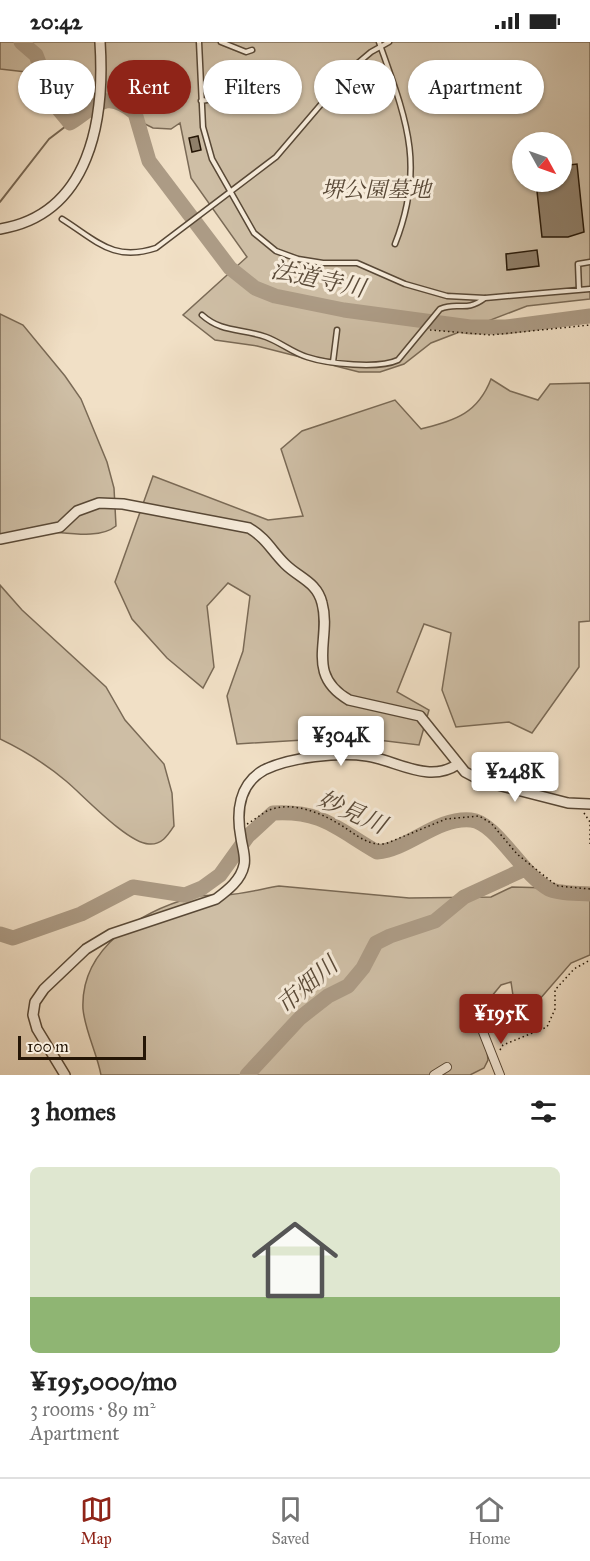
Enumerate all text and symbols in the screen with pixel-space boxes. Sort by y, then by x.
text: 20:42 [30,8,82,35]
chip: Buy [18,60,95,114]
chip: Rent [107,60,191,114]
chip: Filters [203,60,302,114]
chip: New [314,60,396,114]
chip: Apartment [408,60,544,114]
north arrow [512,132,572,192]
map controls [512,132,572,192]
park label: 堺公園墓地 [321,176,433,203]
water label: 法道寺川 [268,254,371,304]
pin: ¥304K [299,716,383,767]
text: ¥304K [312,723,370,747]
pin: ¥248K [473,752,557,803]
text: ¥248K [486,759,544,783]
water label: 妙見川 [313,784,394,842]
water label: 市畑川 [270,948,346,1020]
pin: ¥195K [459,994,543,1045]
text: ¥195K [473,1001,529,1025]
scale bar [18,1033,146,1061]
text: 100 m [27,1037,69,1056]
text: 3 homes [30,1095,116,1127]
icon: filters [527,1095,560,1128]
icon: home [241,1206,349,1314]
text: ¥195,000/mo [30,1365,177,1397]
text: 3 rooms · 89 m² [30,1397,155,1421]
text: Apartment [30,1421,119,1445]
tab: Map [80,1493,113,1548]
tab: Saved [272,1493,310,1548]
tab: Home [469,1493,510,1548]

